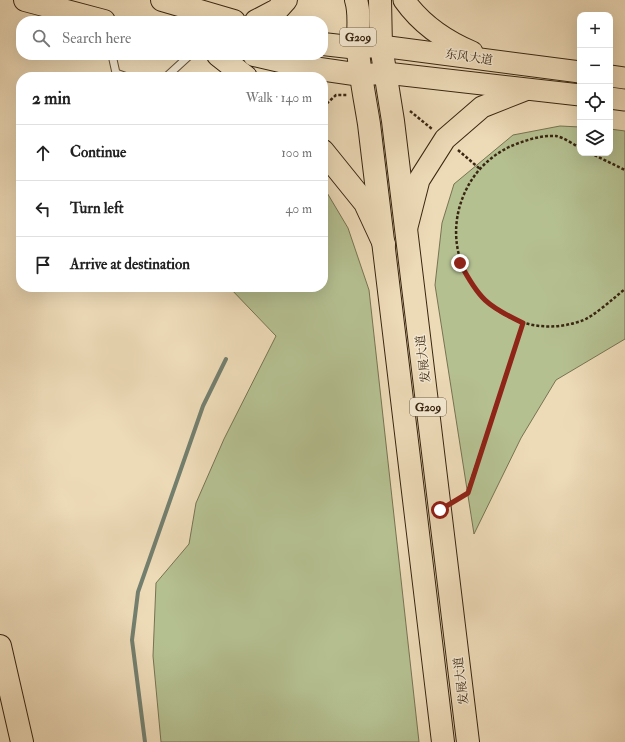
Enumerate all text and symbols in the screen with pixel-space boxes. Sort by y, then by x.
map controls [577,12,613,156]
button: + [577,12,613,48]
search box [16,16,328,60]
icon: search [30,27,52,49]
road number: G209 [340,28,376,46]
text: Search here [62,29,131,48]
street label: 东风大道 [444,47,494,68]
button: − [577,48,613,84]
button: locate [577,84,613,120]
text: 2 min [32,88,71,109]
text: Walk · 140 m [246,90,312,106]
button: layers [577,120,613,156]
icon: ahead [32,142,54,164]
text: Continue [70,143,126,162]
text: 100 m [281,145,312,161]
icon: left [32,198,54,220]
text: Turn left [70,199,124,218]
text: 40 m [286,201,312,217]
icon: arrive [32,254,54,276]
route end [451,254,469,272]
text: Arrive at destination [70,255,190,274]
street label: 发展大道 [413,334,434,384]
road number: G209 [410,398,446,416]
route start [431,501,449,519]
street label: 发展大道 [451,656,472,706]

